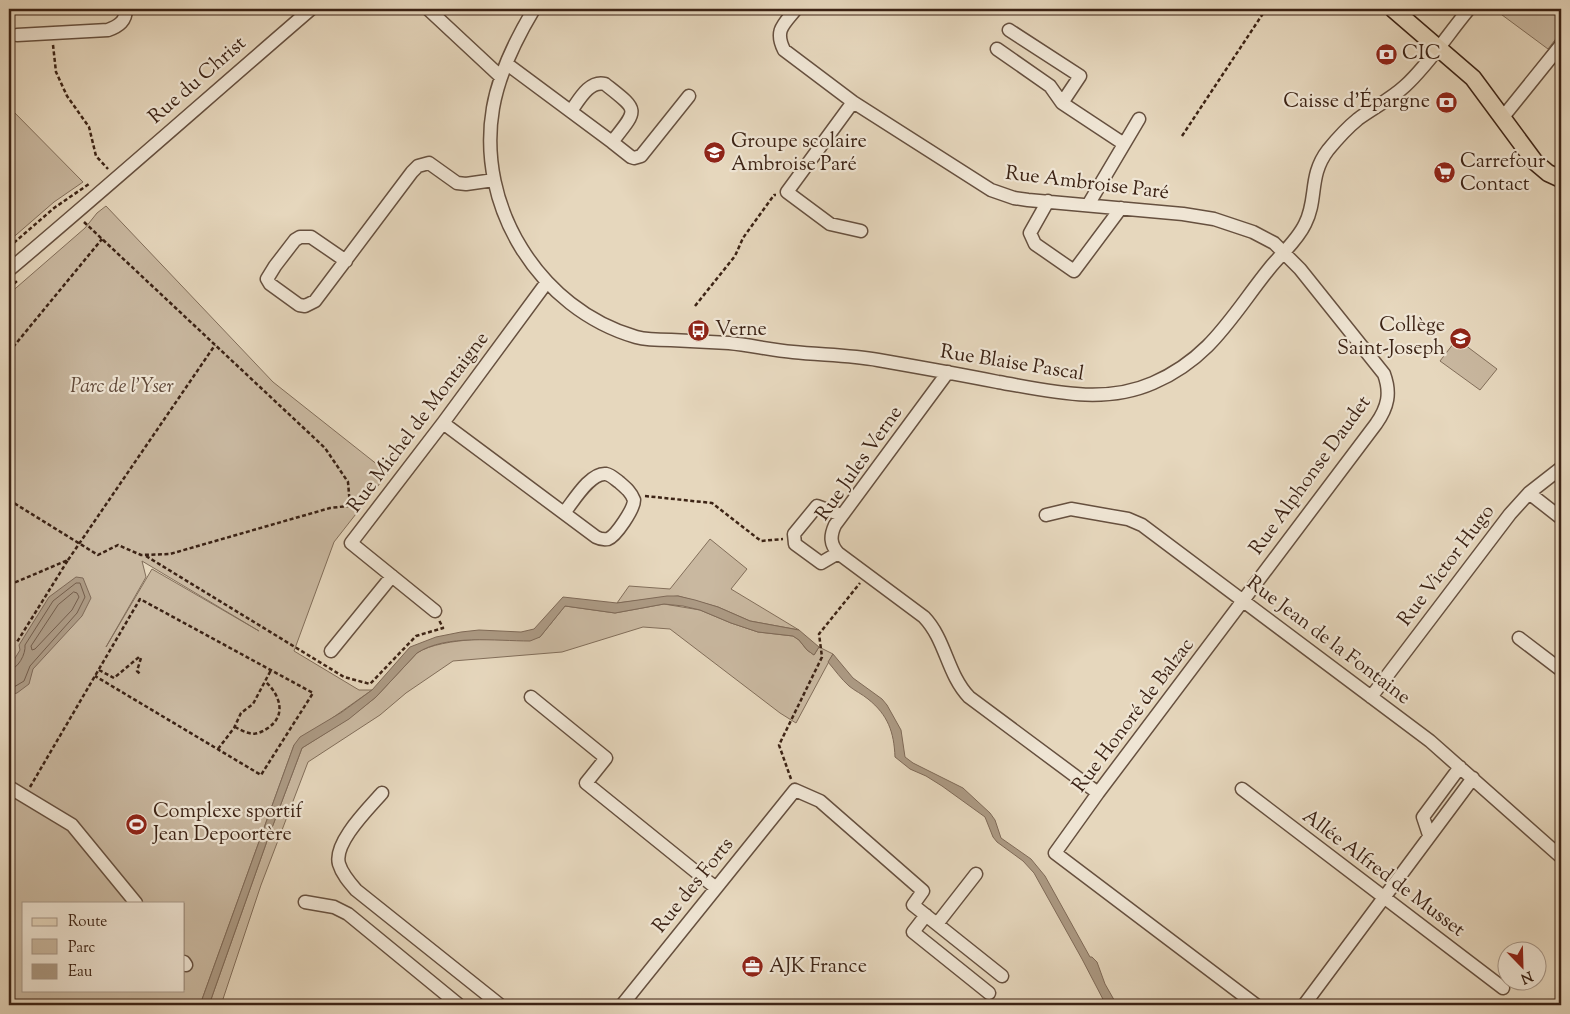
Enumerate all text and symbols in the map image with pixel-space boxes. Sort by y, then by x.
street label: Rue du Christ [143,30,253,132]
place label: CIC [1402,40,1441,69]
bank icon: CIC [1374,42,1398,66]
place label: Caisse d'Épargne [1283,87,1430,117]
bank icon: Caisse d'Épargne [1434,90,1458,114]
place label: Groupe scolaire Ambroise Paré [731,128,867,180]
school or university icon: Groupe scolaire Ambroise Paré [703,141,727,165]
place label: Carrefour Contact [1460,148,1546,200]
street label: Rue Ambroise Paré [1003,160,1171,208]
supermarket icon: Carrefour Contact [1432,161,1456,185]
place label: Collège Saint-Joseph [1337,312,1445,364]
place label: Verne [715,316,767,345]
bus stop icon: Verne [687,318,711,342]
street label: Rue Michel de Montaigne [341,326,497,520]
school or university icon: Collège Saint-Joseph [1449,326,1473,350]
street label: Rue Blaise Pascal [938,338,1086,390]
park label: Parc de l'Yser [70,373,174,402]
street label: Rue Alphonse Daudet [1243,390,1379,562]
street label: Rue Jules Verne [809,400,911,528]
street label: Rue Victor Hugo [1392,499,1502,633]
street label: Rue Jean de la Fontaine [1240,570,1416,712]
street label: Rue Honoré de Balzac [1066,633,1202,799]
place label: Complexe sportif Jean Depoortère [152,798,304,850]
street label: Allée Alfred de Musset [1296,803,1471,945]
sports icon: Complexe sportif Jean Depoortère [125,812,149,836]
street label: Rue des Forts [646,832,742,940]
legend [22,902,185,992]
text: Route [68,912,107,933]
text: Parc [68,938,96,959]
north arrow [1498,942,1548,992]
place label: AJK France [769,953,867,982]
office icon: AJK France [741,955,765,979]
text: Eau [68,962,93,983]
text: N [1517,965,1535,988]

